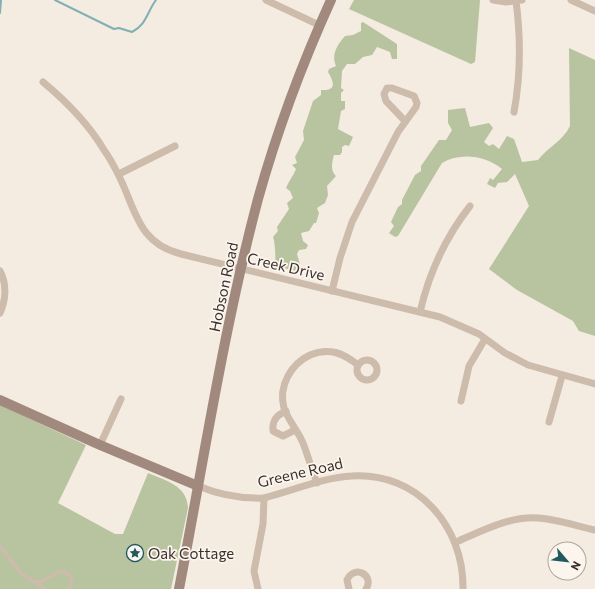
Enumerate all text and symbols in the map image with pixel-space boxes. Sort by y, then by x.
street label: Hobson Road [205,241,241,333]
street label: Creek Drive [245,248,327,284]
street label: Greene Road [256,453,344,491]
north arrow [547,541,587,581]
place icon: Oak Cottage [125,543,145,563]
place label: Oak Cottage [148,544,234,562]
text: N [569,559,584,573]

